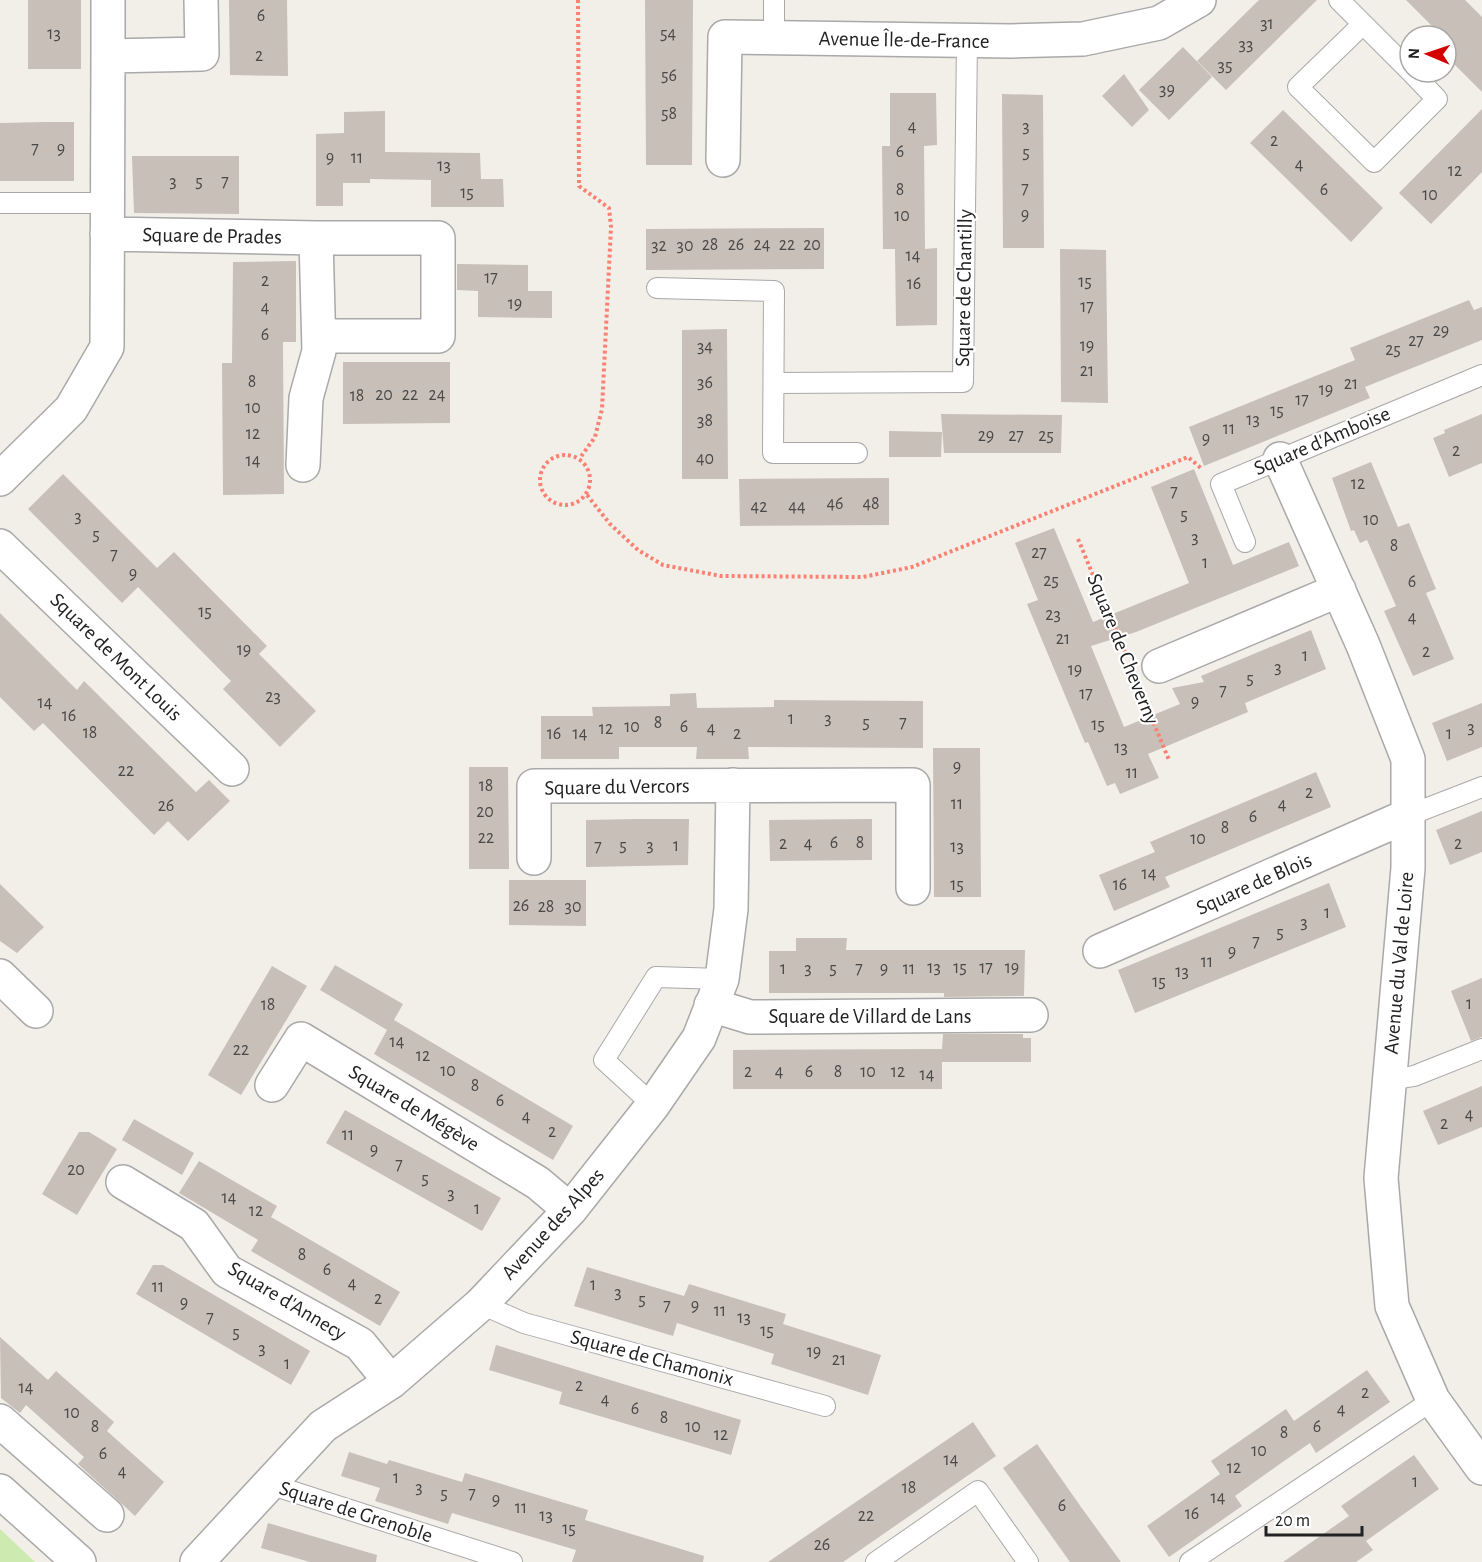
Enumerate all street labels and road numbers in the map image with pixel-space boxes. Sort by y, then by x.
street label: Avenue Île-de-France [818,26,990,52]
street label: Square de Chantilly [952,209,976,367]
street label: Square de Prades [142,224,282,248]
street label: Square d'Amboise [1251,403,1393,479]
street label: Square de Cheverny [1083,571,1163,727]
street label: Square de Mont Louis [46,589,186,725]
street label: Square du Vercors [544,775,690,799]
street label: Square de Blois [1193,849,1315,919]
street label: Avenue du Val de Loire [1381,871,1417,1055]
street label: Square de Villard de Lans [768,1006,972,1027]
street label: Square de Mégève [345,1061,483,1155]
street label: Avenue des Alpes [498,1164,608,1284]
street label: Square d'Annecy [224,1258,350,1344]
street label: Square de Chamonix [568,1326,736,1390]
street label: Square de Grenoble [277,1477,435,1547]

